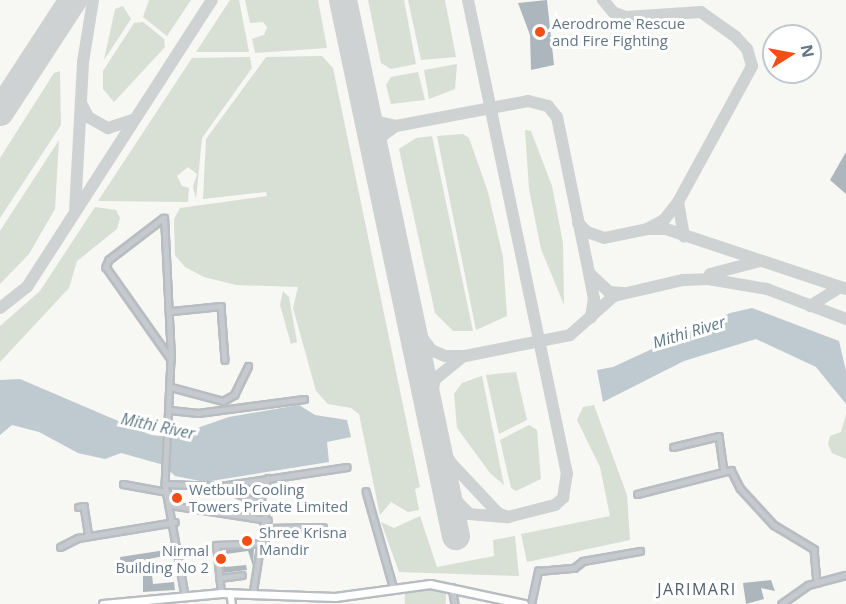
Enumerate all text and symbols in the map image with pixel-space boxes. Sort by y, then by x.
place label: Aerodrome Rescue and Fire Fighting [552,14,685,49]
north arrow [762,24,822,84]
marker: Aerodrome Rescue and Fire Fighting [533,25,547,39]
text: N [796,42,820,59]
water label: Mithi River [650,312,728,352]
water label: Mithi River [119,409,197,443]
place label: Wetbulb Cooling Towers Private Limited [189,480,348,515]
marker: Wetbulb Cooling Towers Private Limited [170,491,184,505]
place label: Shree Krisna Mandir [259,523,347,558]
marker: Shree Krisna Mandir [240,534,254,548]
place label: Nirmal Building No 2 [116,541,209,576]
marker: Nirmal Building No 2 [214,552,228,566]
district label: JARIMARI [657,579,737,599]

